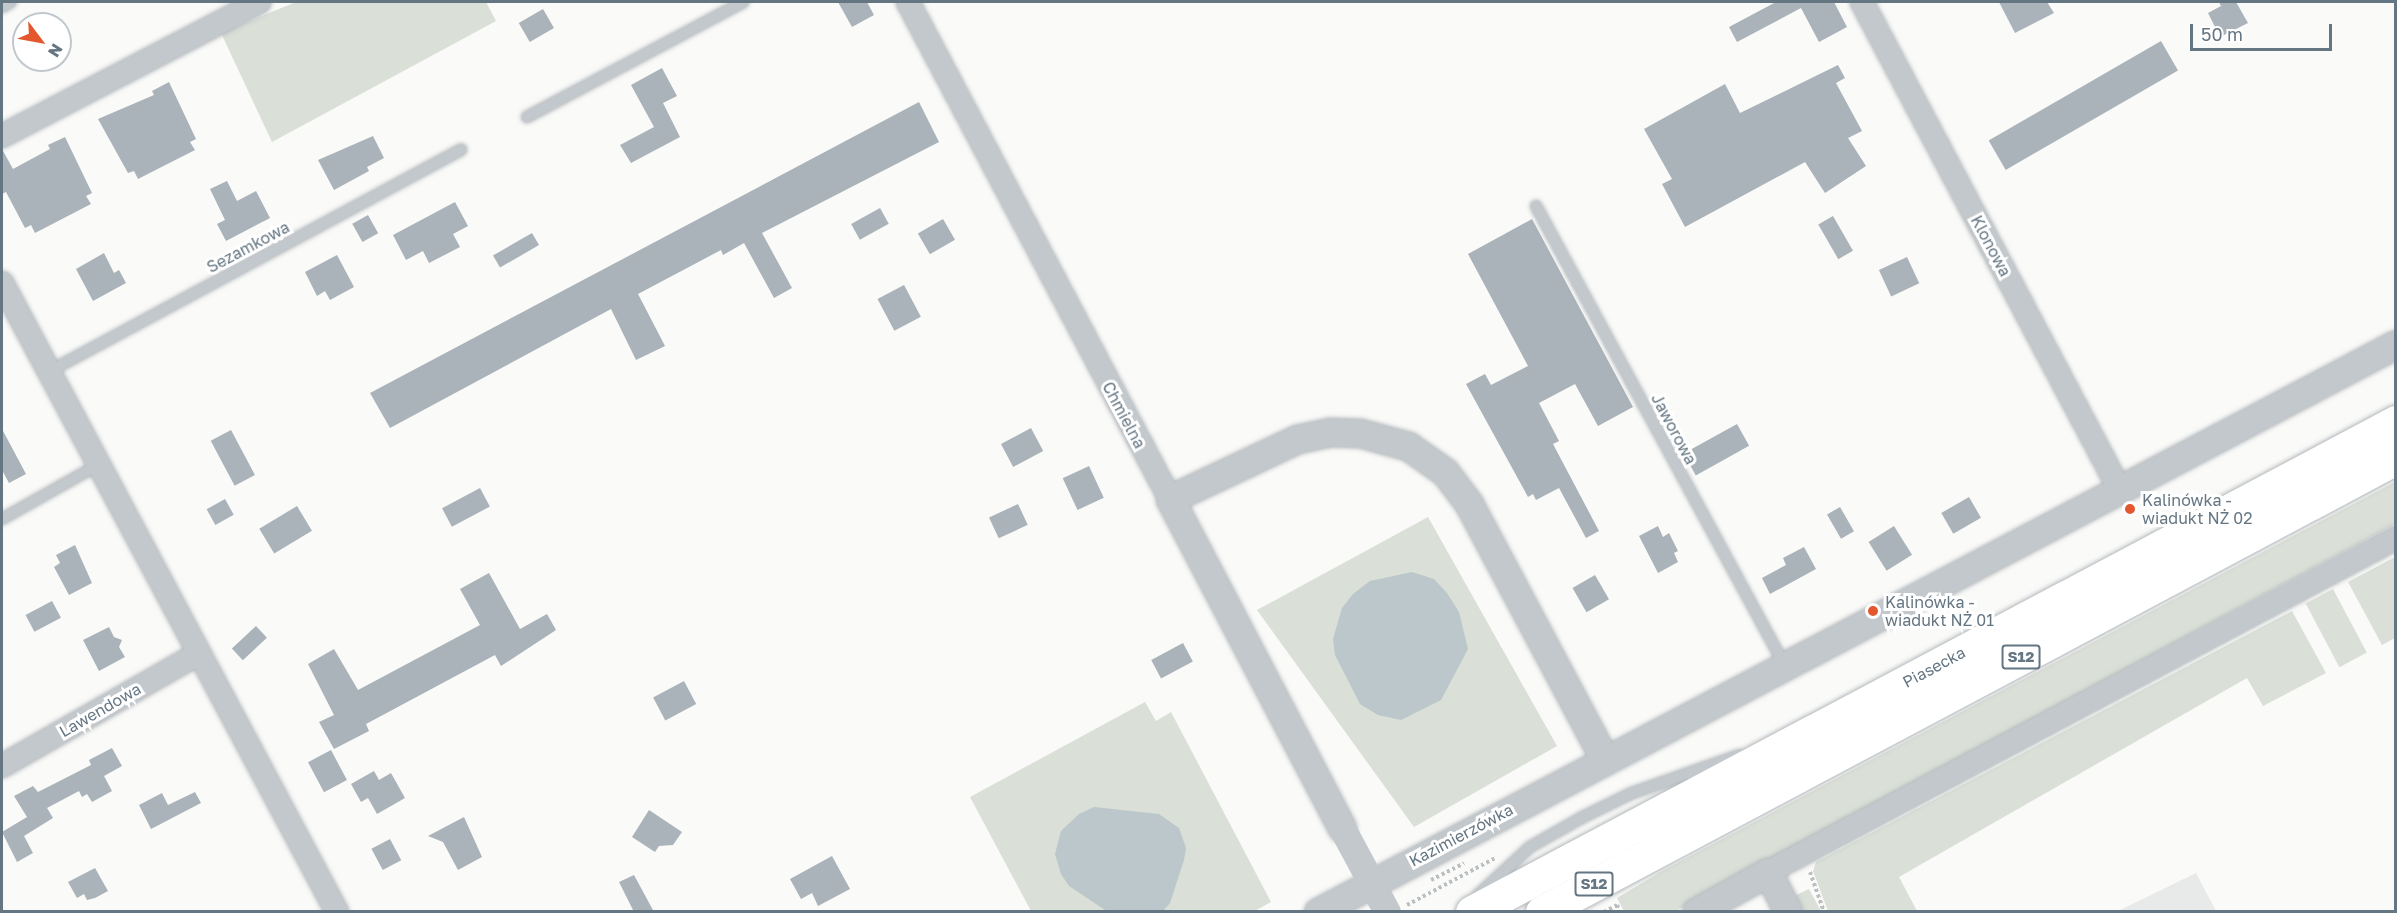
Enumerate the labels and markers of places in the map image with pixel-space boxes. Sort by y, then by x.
place label: Kalinówka - wiadukt NŻ 02 [2142,490,2253,528]
marker: Kalinówka - wiadukt NŻ 02 [2123,502,2137,516]
place label: Kalinówka - wiadukt NŻ 01 [1885,592,1994,630]
marker: Kalinówka - wiadukt NŻ 01 [1866,604,1880,618]

